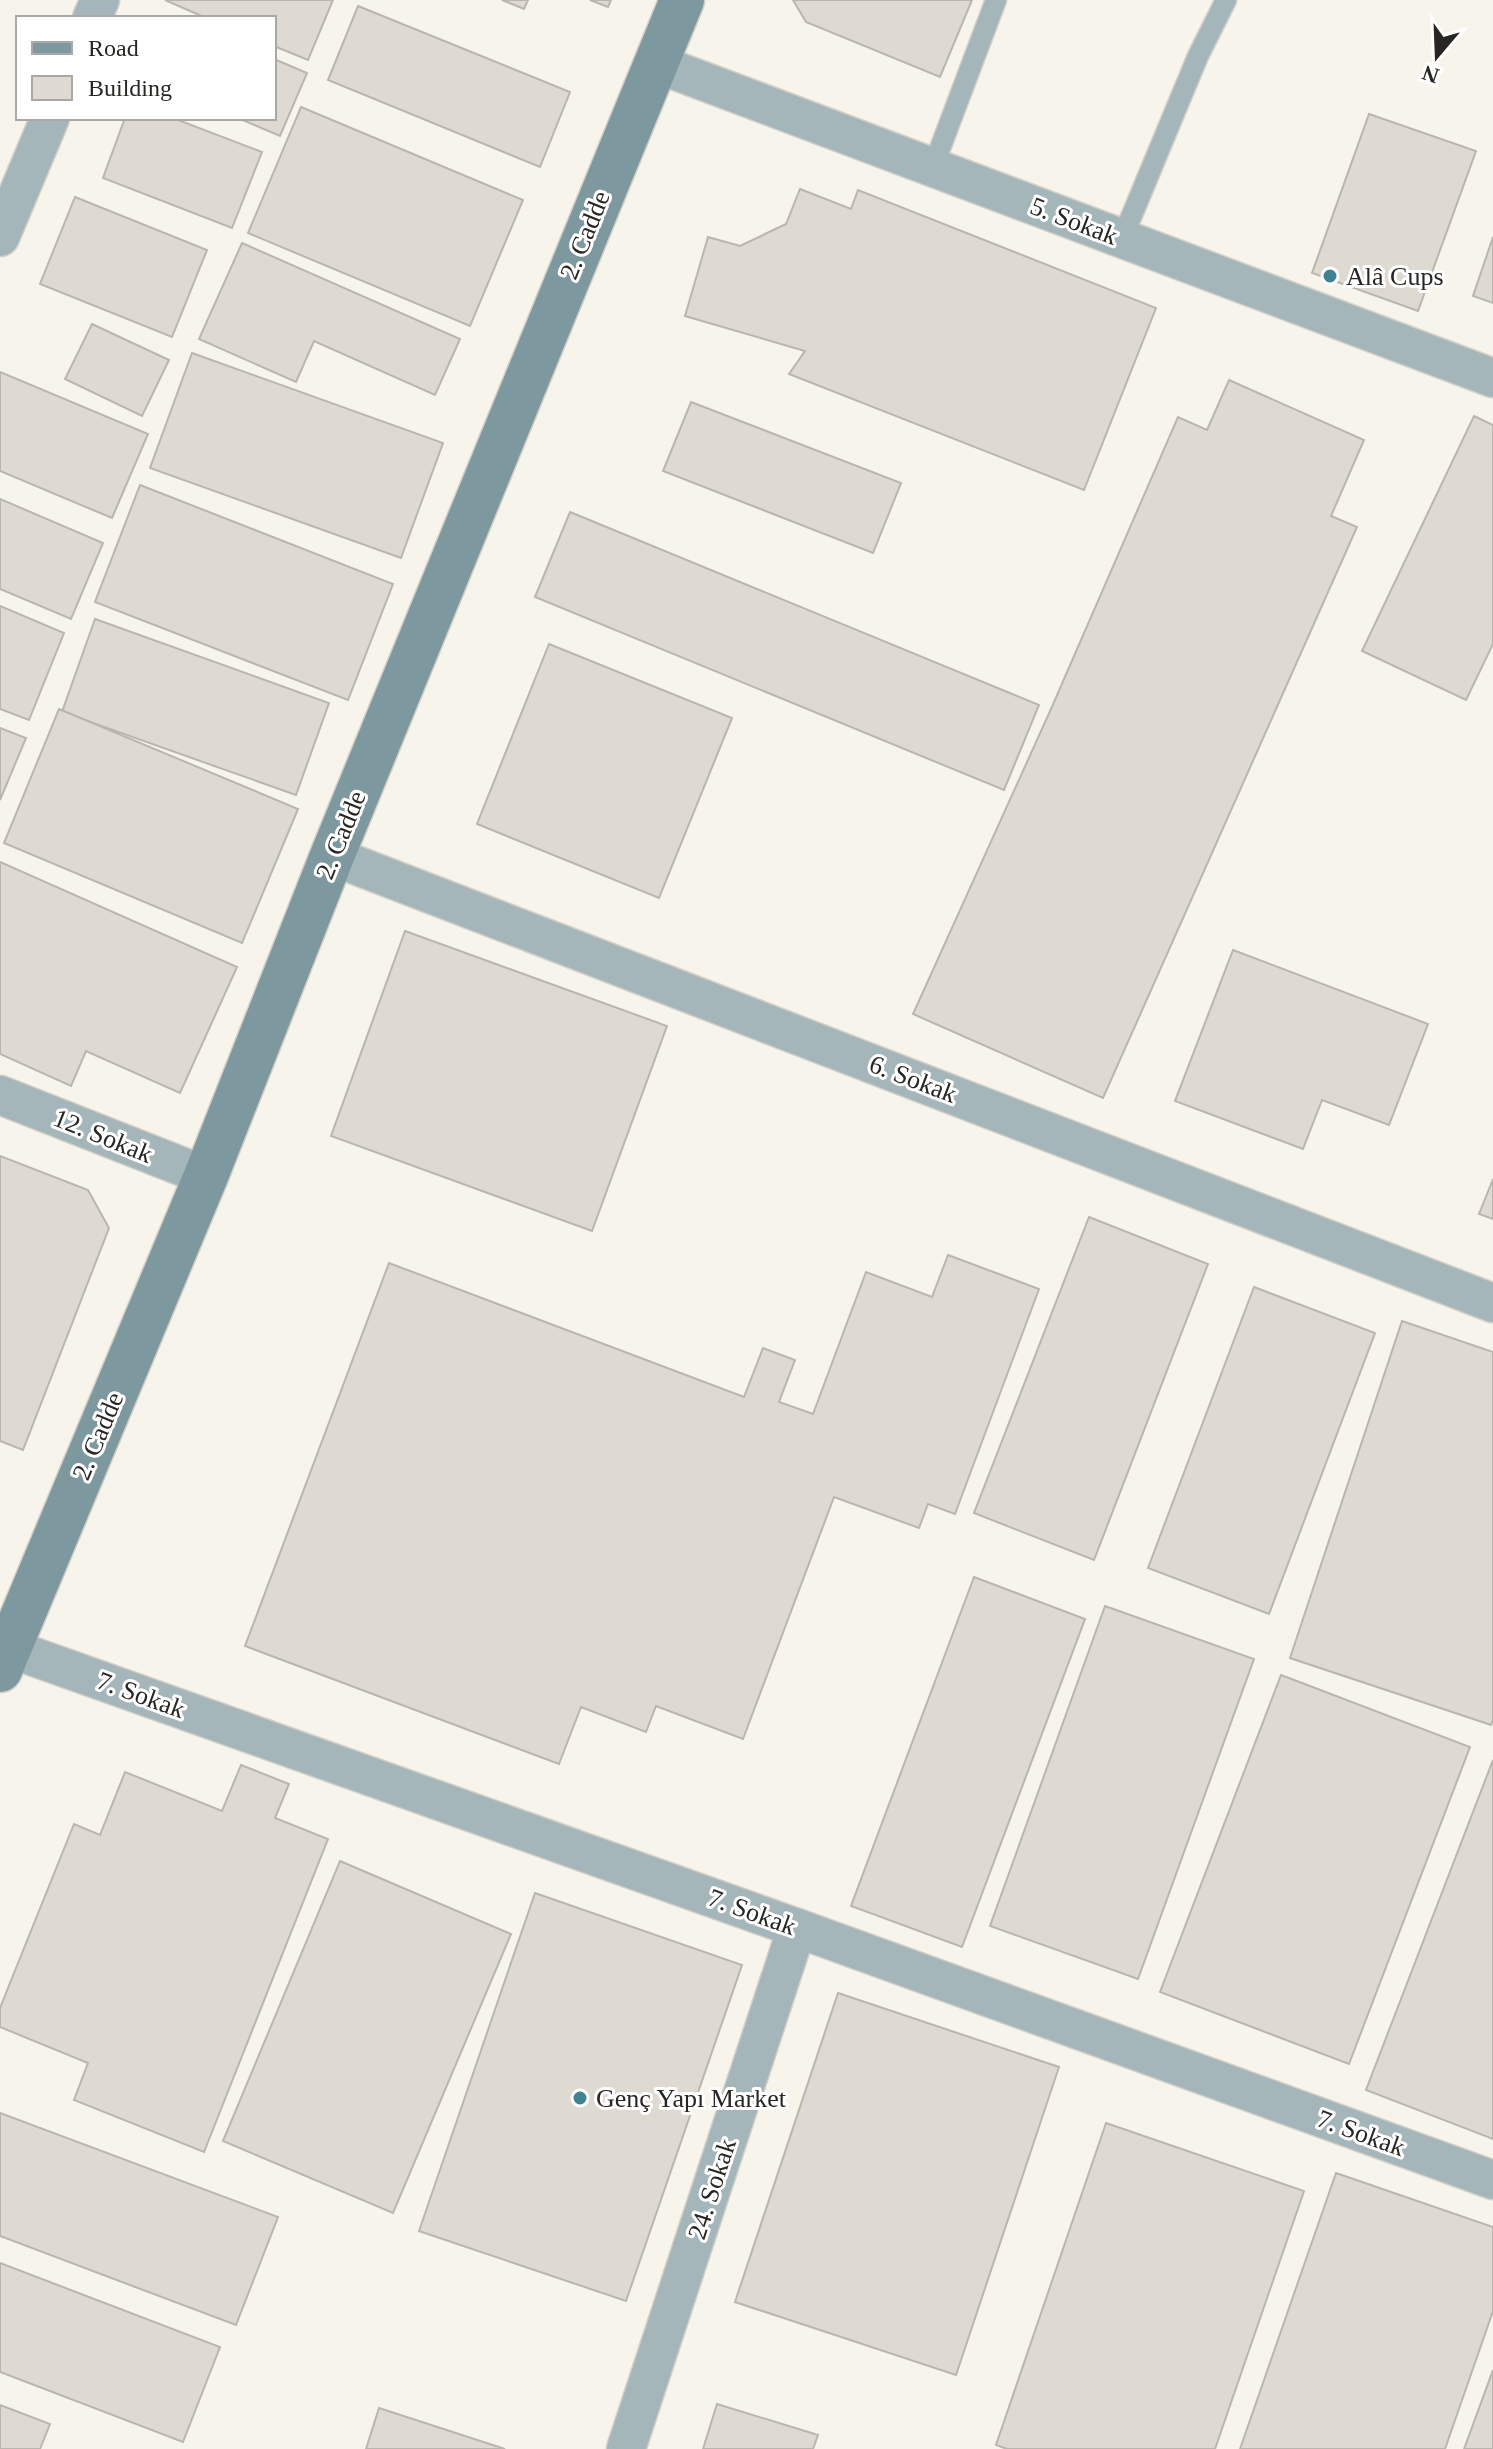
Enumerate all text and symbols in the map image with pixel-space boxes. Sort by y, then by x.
legend [16,16,276,120]
north arrow [1397,16,1477,96]
text: Road [88,35,139,61]
text: N [1419,60,1442,89]
text: Building [88,75,172,101]
street label: 2. Cadde [554,187,616,283]
street label: 5. Sokak [1026,191,1122,251]
place label: Alâ Cups [1346,262,1444,291]
marker: Alâ Cups [1321,267,1339,285]
street label: 2. Cadde [310,787,372,883]
street label: 6. Sokak [865,1049,961,1109]
street label: 12. Sokak [49,1103,157,1169]
street label: 2. Cadde [67,1388,129,1484]
street label: 7. Sokak [93,1666,189,1724]
street label: 7. Sokak [704,1883,800,1941]
place label: Genç Yapı Market [596,2084,787,2113]
marker: Genç Yapı Market [571,2089,589,2107]
street label: 7. Sokak [1313,2104,1409,2162]
street label: 24. Sokak [682,2135,742,2243]

